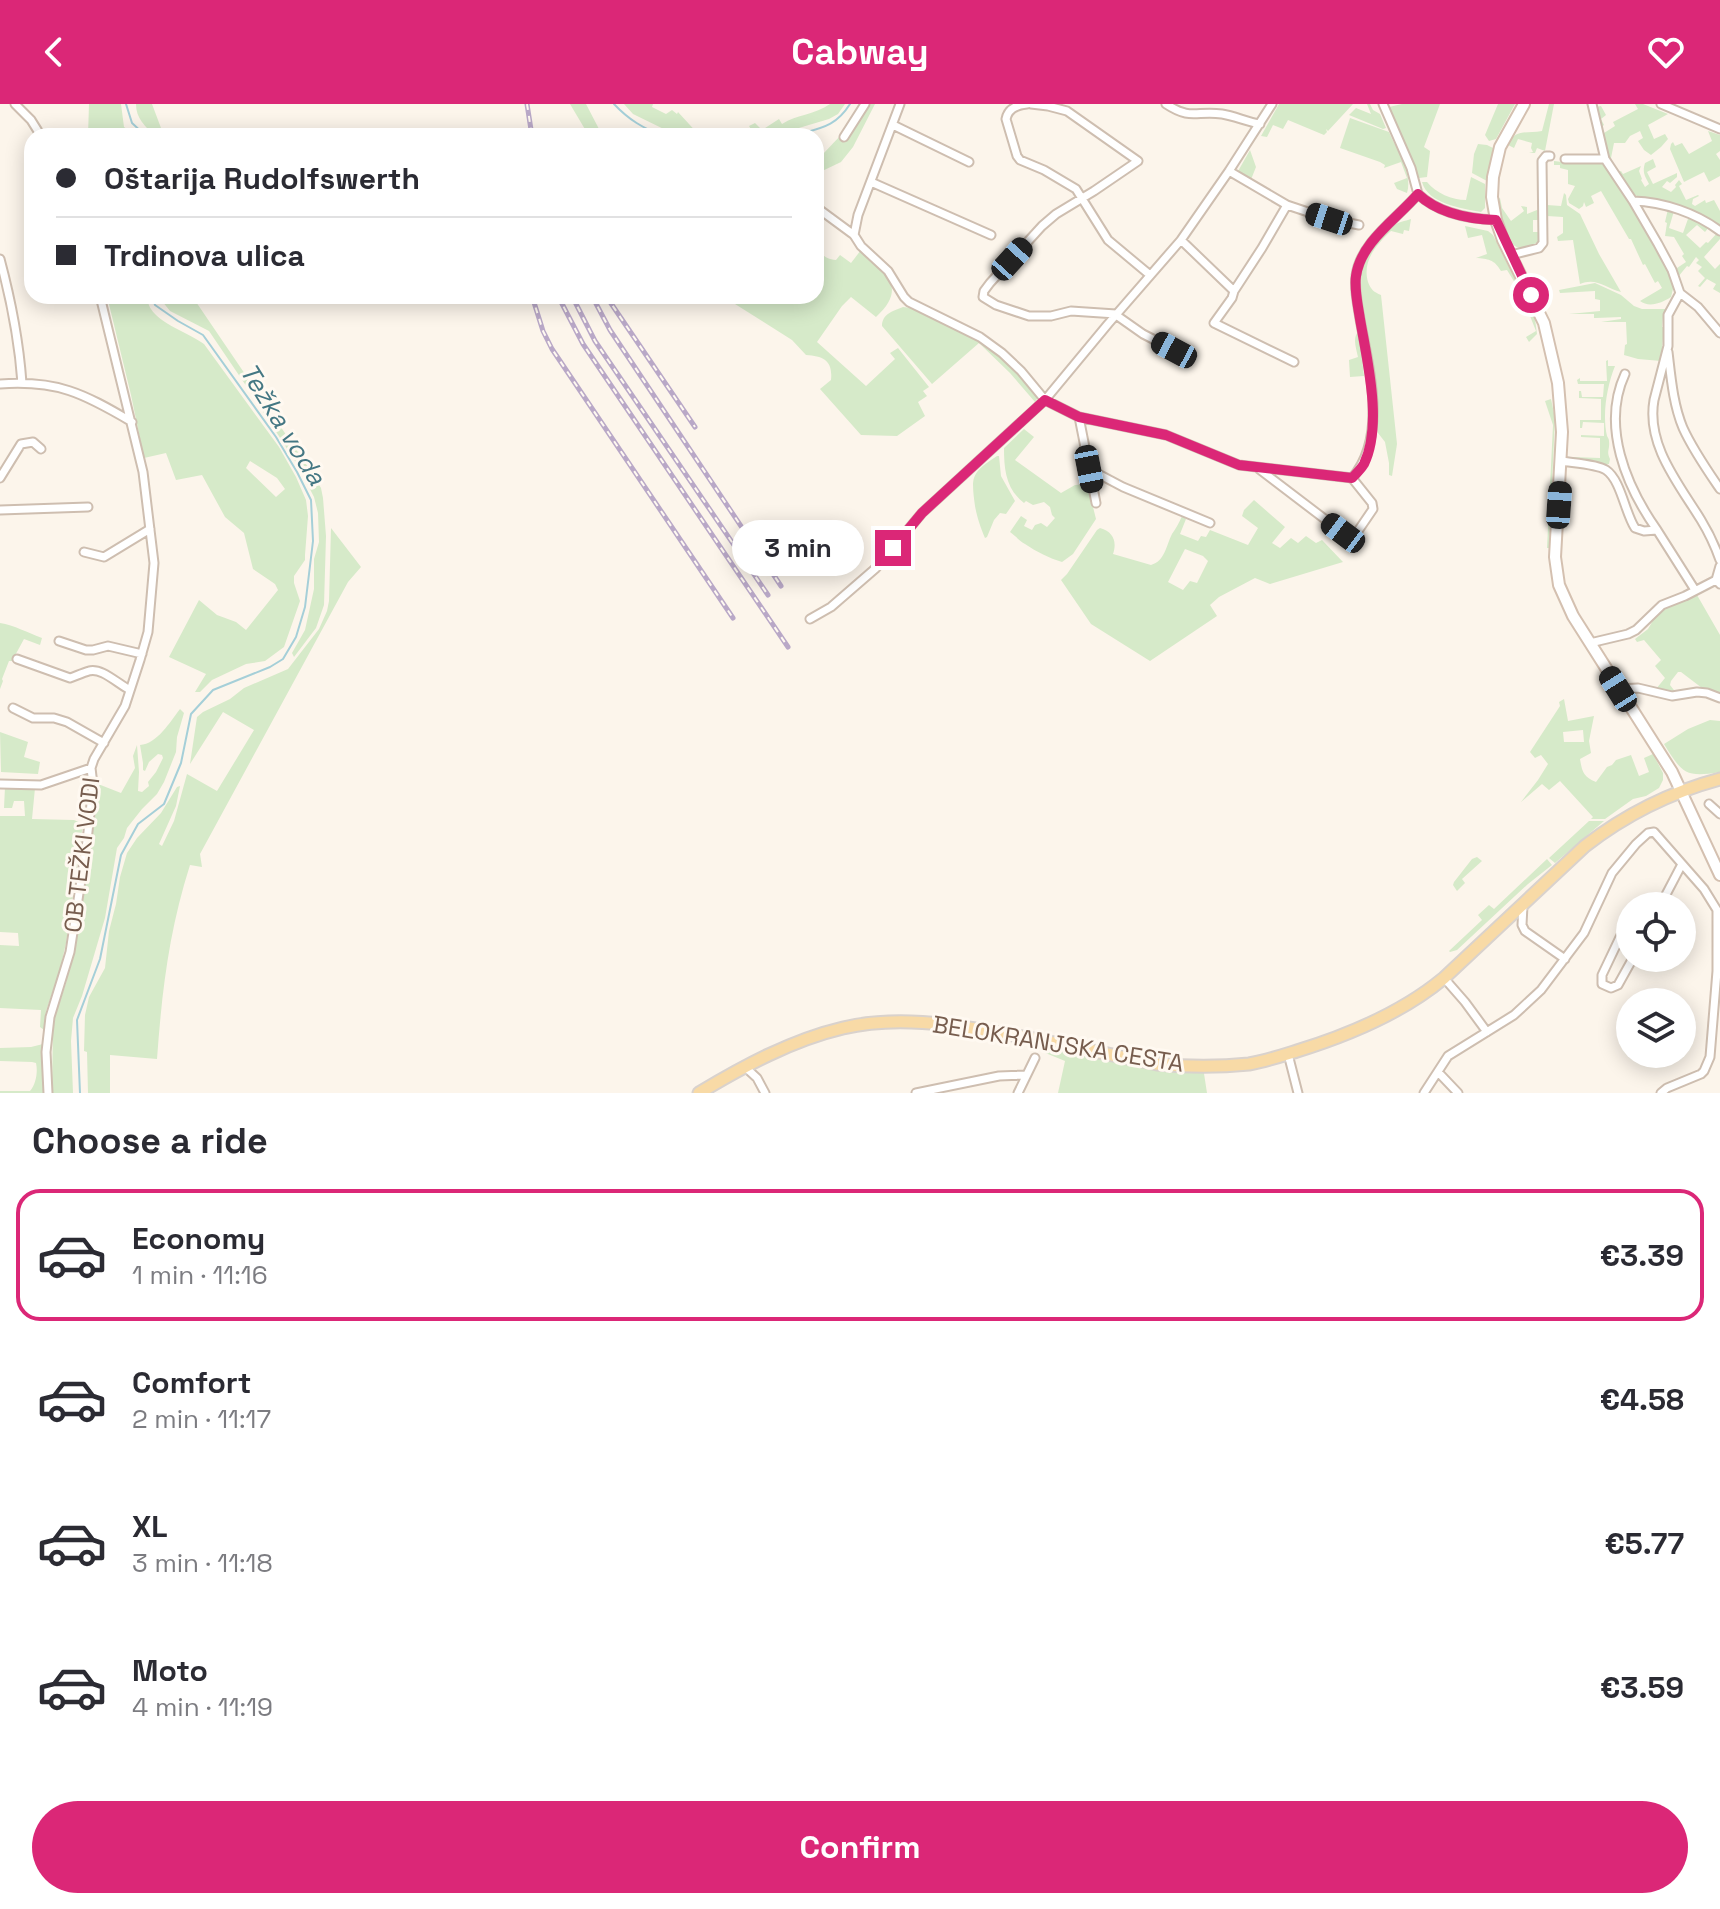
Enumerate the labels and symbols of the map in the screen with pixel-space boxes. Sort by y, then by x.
car [1302,200,1356,238]
car [987,233,1037,285]
route start [1513,277,1549,313]
car [1147,328,1201,372]
water label: Težka voda [232,357,334,492]
car [1073,443,1105,495]
car [1545,480,1573,530]
car [1317,509,1369,557]
callout: 3 min [733,520,865,576]
route end [875,530,911,566]
car [1595,662,1641,716]
street label: OB TEŽKI VODI [57,775,106,934]
street label: BELOKRANJSKA CESTA [930,1008,1186,1079]

